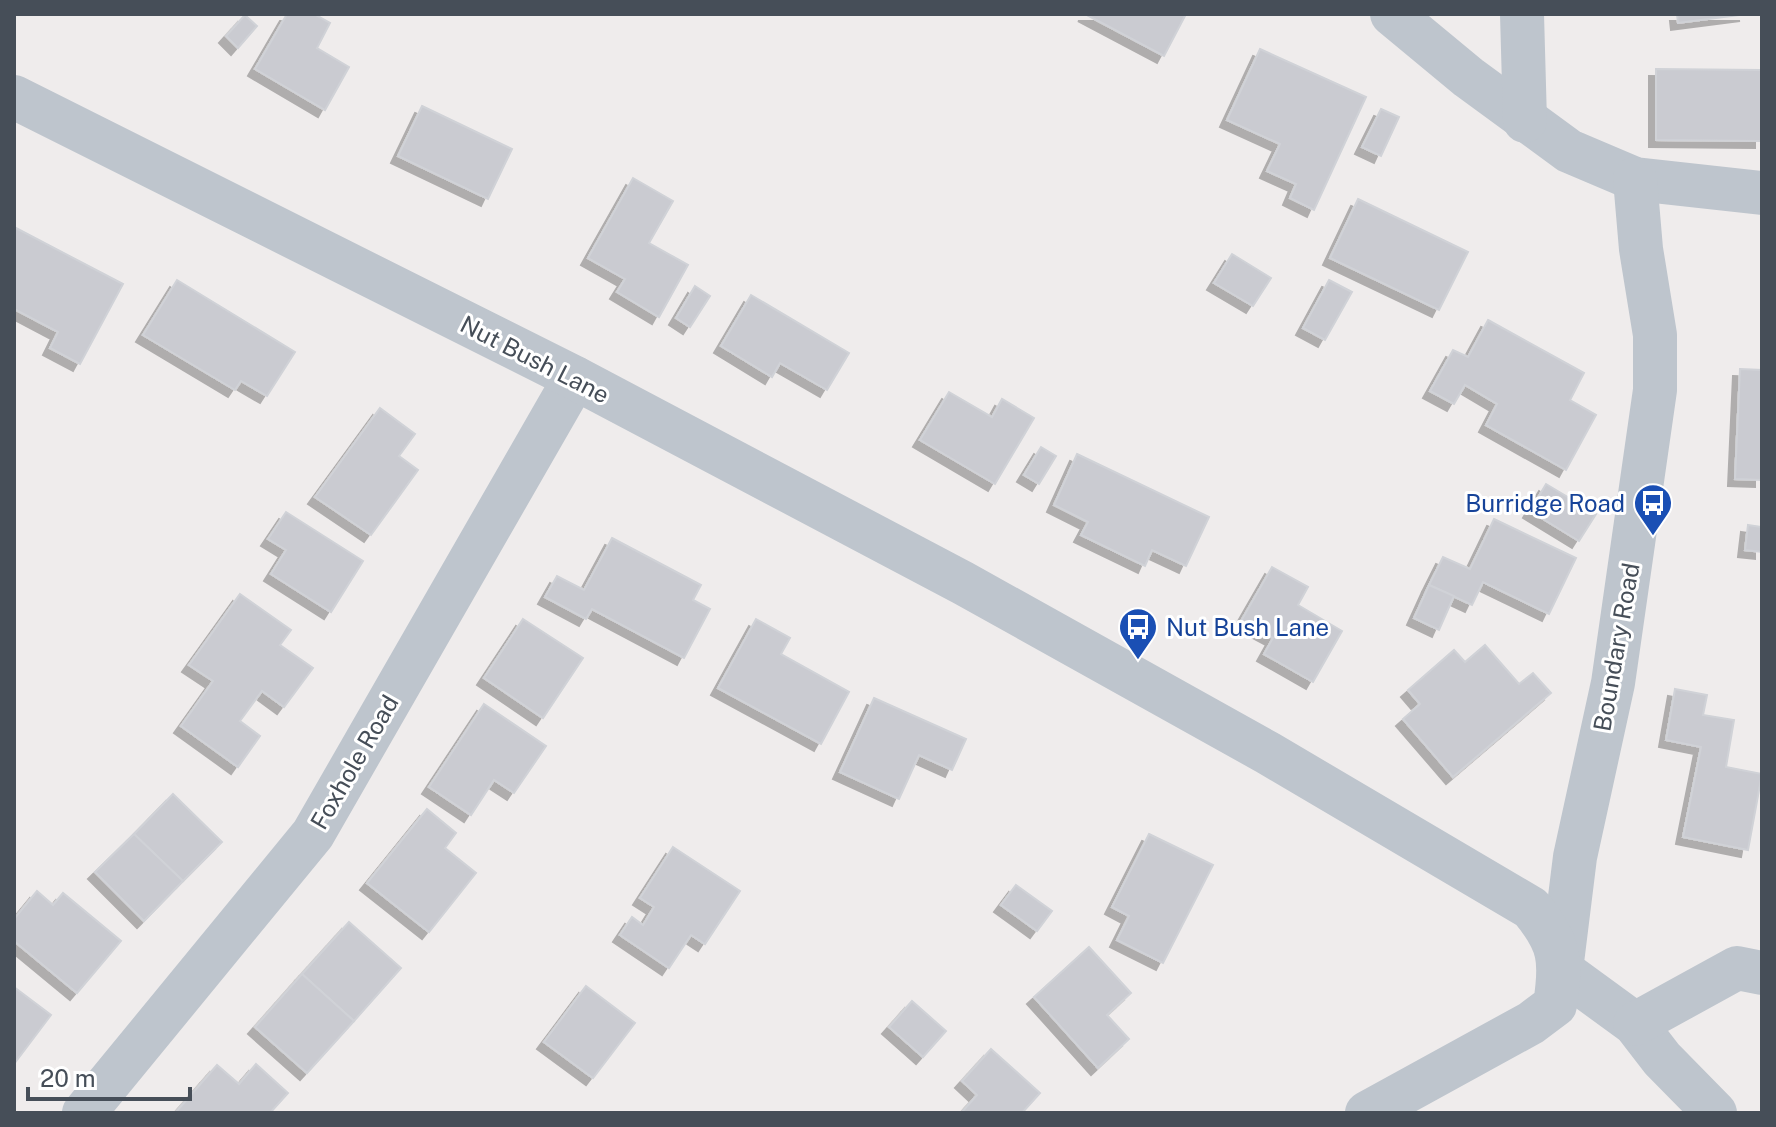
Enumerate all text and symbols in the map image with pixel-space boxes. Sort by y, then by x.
street label: Nut Bush Lane [456,309,614,409]
bus stop icon: Burridge Road [1632,482,1674,537]
place label: Burridge Road [1465,489,1625,517]
street label: Boundary Road [1587,561,1645,733]
bus stop icon: Nut Bush Lane [1117,606,1159,661]
place label: Nut Bush Lane [1166,613,1329,641]
street label: Foxhole Road [304,690,404,834]
scale bar [28,1051,190,1101]
text: 20 m [40,1064,96,1092]

